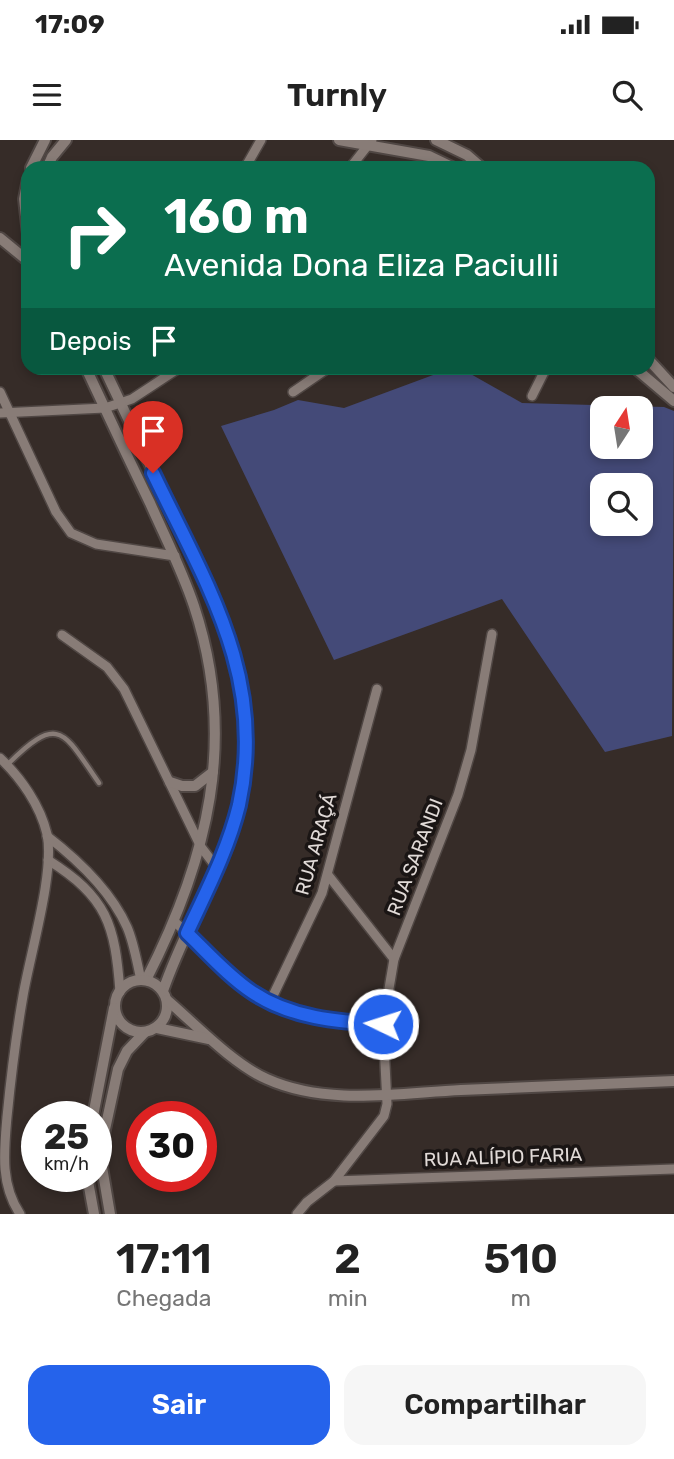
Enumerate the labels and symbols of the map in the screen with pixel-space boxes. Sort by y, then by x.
north arrow [590,396,653,458]
pin [123,401,183,473]
street label: RUA ARAÇÁ [291,790,342,898]
street label: RUA SARANDI [382,795,448,919]
position arrow [346,987,420,1061]
speed limit sign: 30 [126,1101,217,1192]
street label: RUA ALÍPIO FARIA [423,1143,583,1171]

